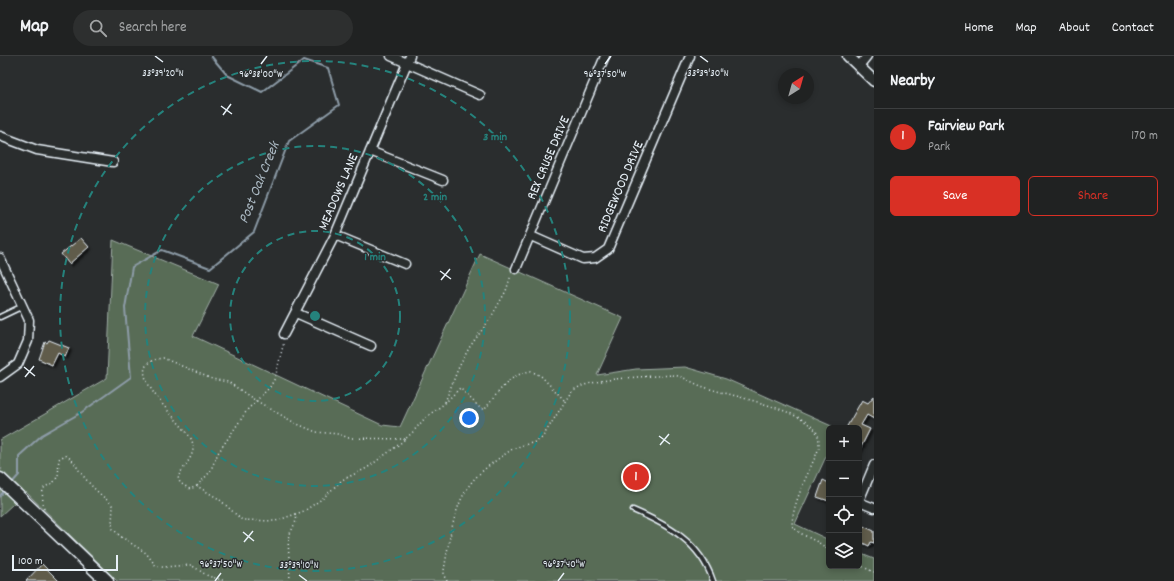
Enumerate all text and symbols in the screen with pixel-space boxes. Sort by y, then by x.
search box [73,10,353,46]
text: Map [20,14,49,41]
icon: search [87,17,109,39]
text: Search here [119,17,187,39]
text: Home [964,18,993,38]
text: Map [1015,18,1037,38]
text: About [1059,18,1090,38]
text: Contact [1112,18,1154,38]
text: 33°39'20"N [142,67,184,81]
text: 33°39'30"N [687,67,729,81]
text: 96°38'00"W [239,68,283,82]
text: 96°37'50"W [584,68,626,82]
north arrow [778,68,814,104]
text: Nearby [890,70,934,94]
street label: REX CRUSE DRIVE [522,113,576,203]
text: Fairview Park [928,116,1004,138]
text: 1 [902,127,904,146]
text: 170 m [1131,127,1158,146]
text: 3 min [483,129,507,146]
water label: Post Oak Creek [234,137,287,227]
street label: RIDGEWOOD DRIVE [593,137,650,236]
text: Park [928,138,950,157]
street label: MEADOWS LANE [314,150,364,233]
button: Save [890,176,1020,216]
button: Share [1028,176,1158,216]
text: 2 min [423,189,447,206]
text: 1 min [364,249,386,266]
centre of rings [308,309,322,323]
your location [459,408,479,428]
map controls [826,425,862,569]
button: + [826,425,862,461]
button: − [826,461,862,497]
pin: 1 [623,462,649,492]
button: locate [826,497,862,533]
button: layers [826,533,862,569]
scale bar [12,553,118,572]
text: 100 m [18,554,42,570]
text: 96°37'50"W [200,558,242,572]
text: 96°37'40"W [543,558,585,572]
text: 33°39'10"N [279,559,319,573]

